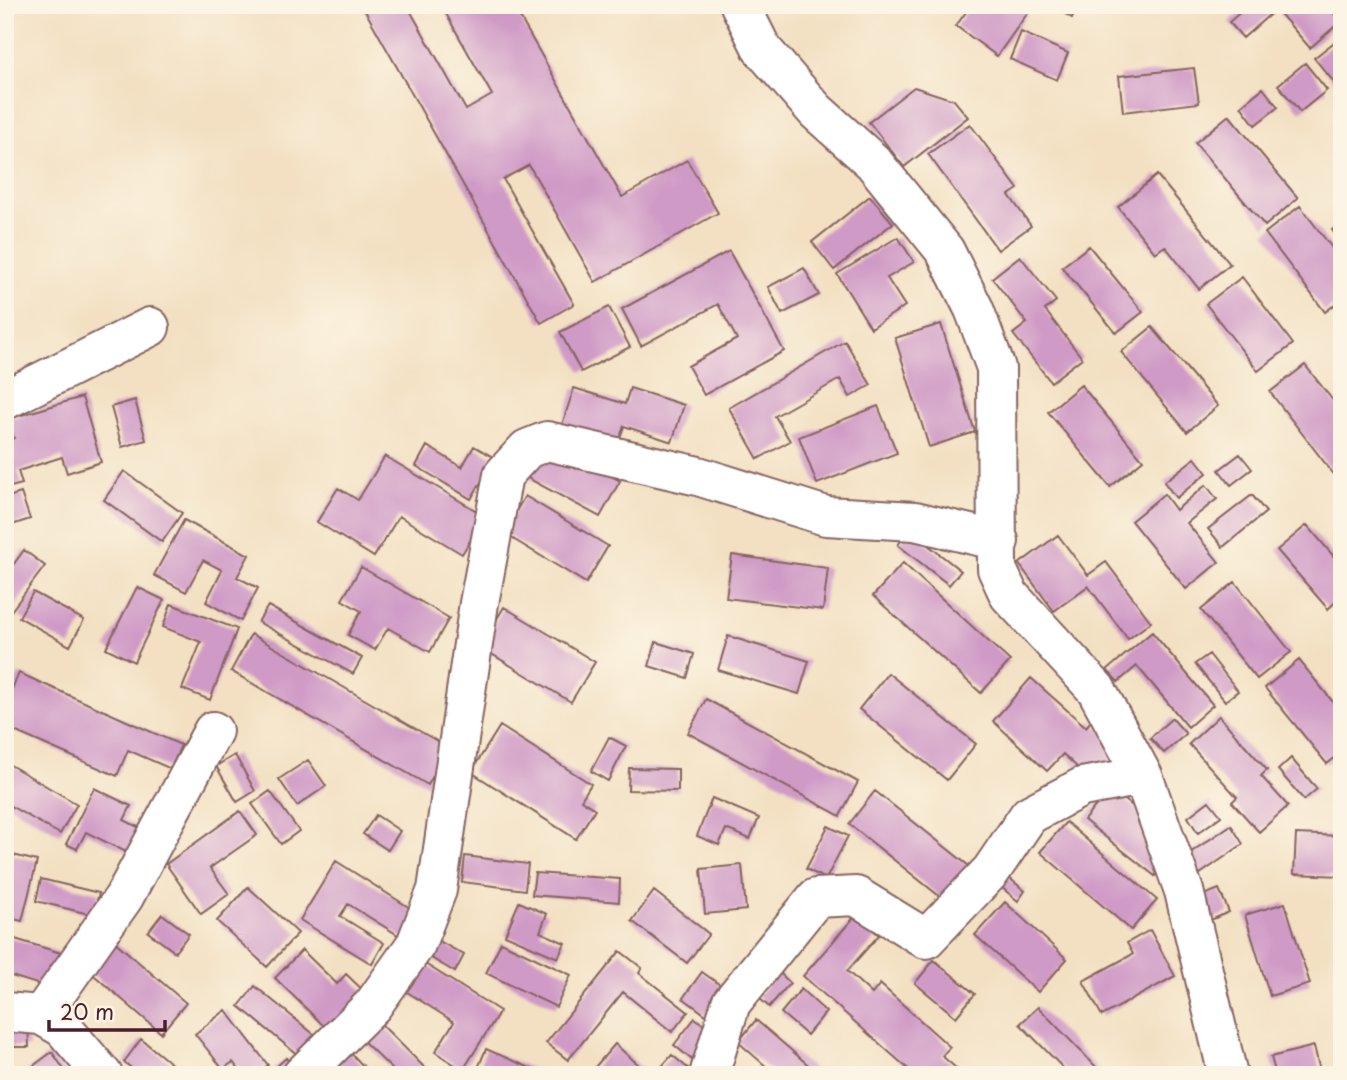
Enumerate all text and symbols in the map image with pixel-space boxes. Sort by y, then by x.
scale bar [49,989,164,1033]
text: 20 m [60,995,114,1027]

